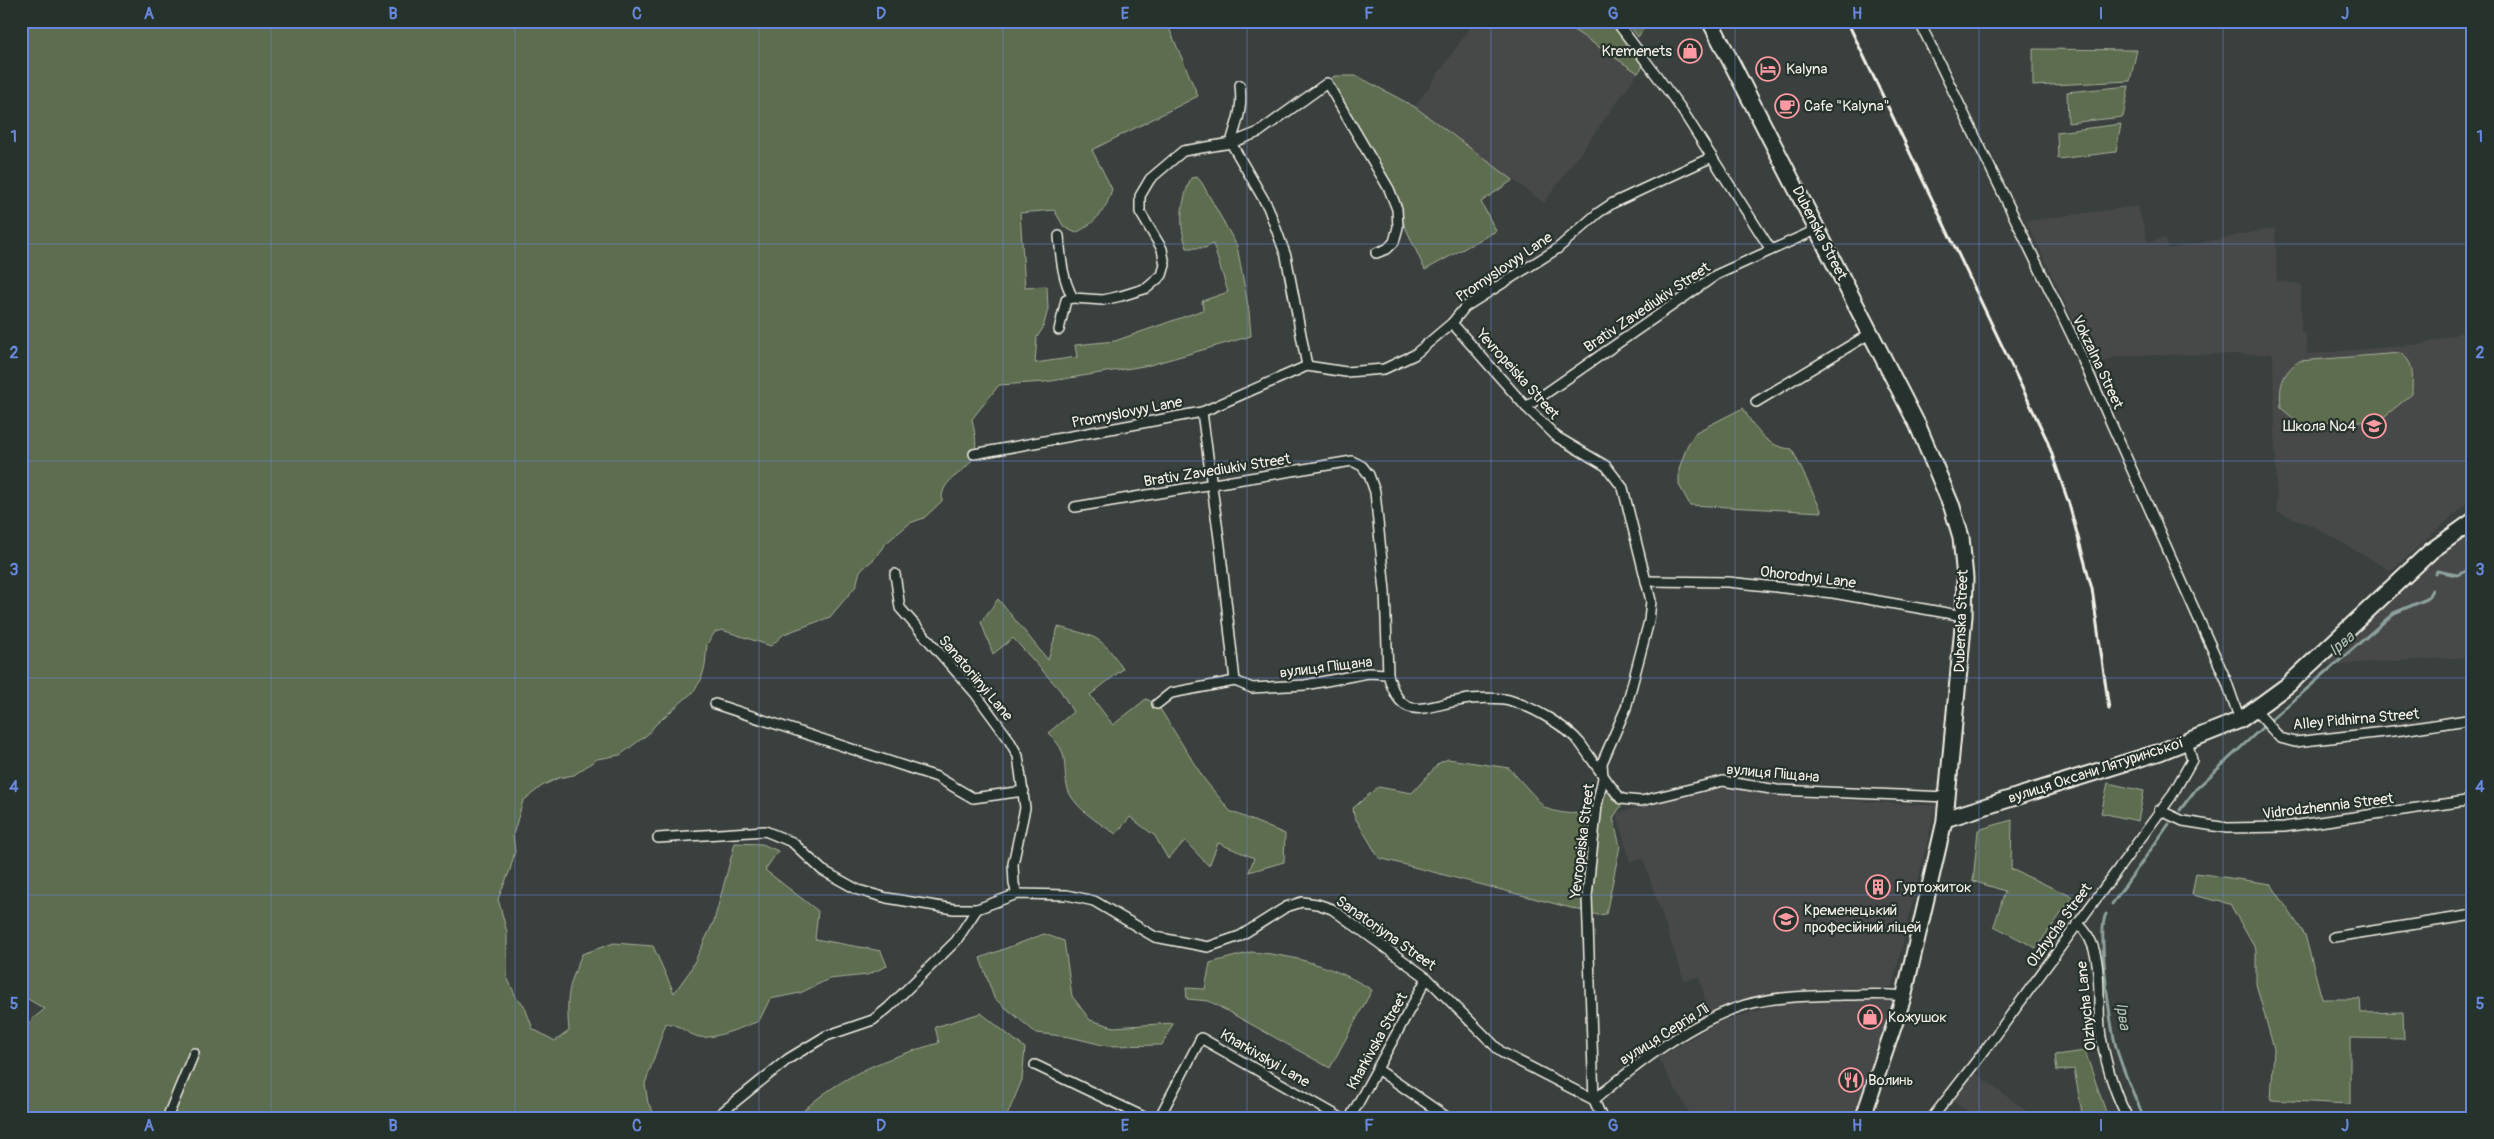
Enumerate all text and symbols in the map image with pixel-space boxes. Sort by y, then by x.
text: A [144,4,155,24]
text: B [388,4,398,24]
text: C [632,4,642,24]
text: D [876,4,886,24]
text: E [1121,4,1130,24]
text: F [1364,4,1374,24]
text: G [1608,4,1619,24]
text: H [1852,4,1862,24]
text: I [2099,4,2103,24]
text: J [2341,4,2349,24]
shop icon: Kremenets [1677,38,1703,64]
place label: Kremenets [1602,42,1672,61]
hotel icon: Kalyna [1755,56,1781,82]
place label: Kalyna [1786,60,1827,79]
cafe icon: Cafe "Kalyna" [1774,93,1800,119]
place label: Cafe "Kalyna" [1804,97,1890,116]
text: 1 [11,127,17,147]
text: 1 [2477,127,2483,147]
street label: Dubenska Street [1788,183,1852,284]
street label: Promyslovyy Lane [1452,228,1557,307]
street label: Brativ Zavediukiv Street [1580,257,1715,357]
street label: Vokzalna Street [2068,312,2128,413]
street label: Yevropeiska Street [1471,324,1564,424]
text: 2 [10,343,19,363]
text: 2 [2476,343,2485,363]
street label: Promyslovyy Lane [1070,392,1185,433]
school or university icon: Школа №4 [2361,413,2387,439]
place label: Школа №4 [2283,417,2356,436]
street label: Brativ Zavediukiv Street [1142,449,1293,491]
text: 3 [10,560,19,580]
text: 3 [2476,560,2485,580]
street label: Ohorodnyi Lane [1759,562,1858,593]
street label: Dubenska Street [1950,568,1973,673]
water label: Ірва [2325,626,2360,660]
street label: Sanatoriinyi Lane [934,631,1017,726]
street label: вулиця Піщана [1279,652,1374,683]
street label: Alley Pidhirna Street [2292,704,2421,734]
street label: вулиця Оксани Лятуринської [2006,733,2187,808]
street label: вулиця Піщана [1726,760,1820,787]
text: 4 [9,777,19,797]
text: 4 [2475,777,2485,797]
street label: Yevropeiska Street [1566,782,1599,901]
street label: Vidrodzhennia Street [2261,789,2396,824]
building icon: Гуртожиток [1865,874,1891,900]
place label: Гуртожиток [1896,878,1972,897]
street label: Olzhycha Street [2022,879,2097,971]
street label: Sanatoriyna Street [1332,892,1440,976]
place label: Кременецький професійний ліцей [1804,901,1921,937]
school or university icon: Кременецький професійний ліцей [1773,906,1799,932]
street label: Olzhycha Lane [2072,960,2101,1052]
street label: Kharkivska Street [1343,988,1412,1093]
text: 5 [10,994,19,1014]
text: 5 [2476,994,2485,1014]
street label: вулиця Сергія Лі [1616,999,1713,1069]
water label: Ірва [2111,1001,2135,1033]
shop icon: Кожушок [1857,1004,1883,1030]
place label: Кожушок [1888,1008,1947,1027]
street label: Kharkivskyi Lane [1216,1025,1314,1092]
restaurant icon: Волинь [1838,1067,1864,1093]
place label: Волинь [1868,1071,1914,1090]
text: A [144,1116,155,1136]
text: B [388,1116,398,1136]
text: C [632,1116,642,1136]
text: D [876,1116,886,1136]
text: E [1121,1116,1130,1136]
text: F [1364,1116,1374,1136]
text: G [1608,1116,1619,1136]
text: H [1852,1116,1862,1136]
text: I [2099,1116,2103,1136]
text: J [2341,1116,2349,1136]

